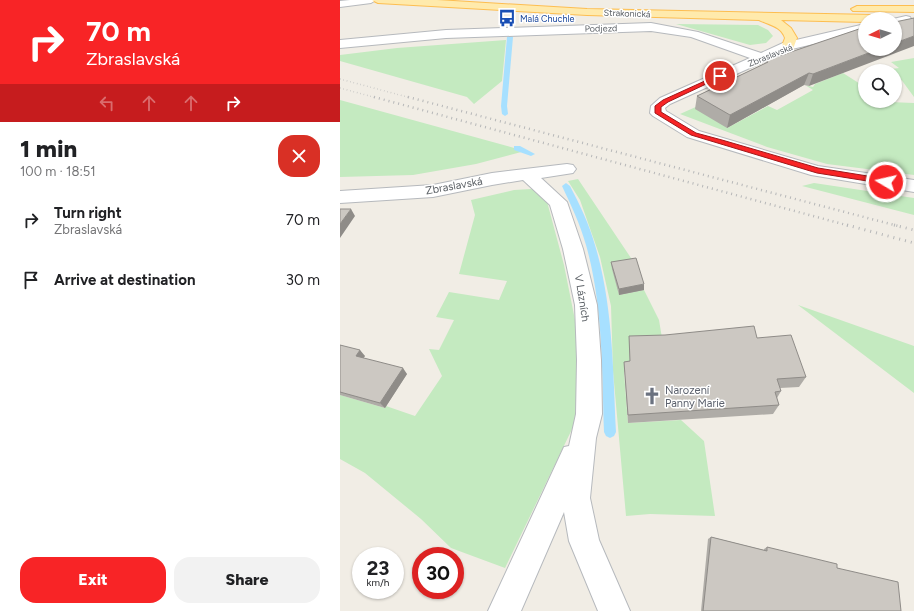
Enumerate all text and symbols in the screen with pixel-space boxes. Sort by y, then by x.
street label: Strakonická [603,7,651,19]
bus stop icon: Malá Chuchle [497,8,517,28]
north arrow [858,12,902,56]
map controls [858,12,902,108]
place label: Malá Chuchle [520,13,574,24]
text: 70 m [86,14,151,48]
icon: right [20,16,72,68]
street label: Podjezd [585,22,617,34]
street label: Zbraslavská [746,41,794,69]
text: Zbraslavská [86,48,180,70]
pin [703,59,737,93]
button: search [858,64,902,108]
icon: arrive [709,65,731,87]
icon: left [96,92,118,114]
icon: ahead [138,92,160,114]
icon: ahead [180,92,202,114]
icon: right [222,92,244,114]
text: 1 min [20,134,77,163]
button: close [278,135,320,177]
position arrow [865,161,907,203]
text: 100 m · 18:51 [20,164,96,179]
street label: Zbraslavská [425,175,483,197]
text: Turn right [54,204,122,222]
icon: right [20,209,42,231]
text: 70 m [286,211,320,229]
text: Zbraslavská [54,222,122,237]
icon: arrive [20,269,42,291]
text: Arrive at destination [54,271,195,289]
text: 30 m [286,271,320,289]
street label: V Lázních [572,273,592,323]
place label: Narození Panny Marie [665,384,725,410]
church icon: Narození Panny Marie [642,386,662,406]
speed limit sign: 30 [412,547,464,599]
text: 23 [367,556,389,580]
button: Exit [20,557,166,603]
button: Share [174,557,320,603]
text: km/h [367,576,389,589]

